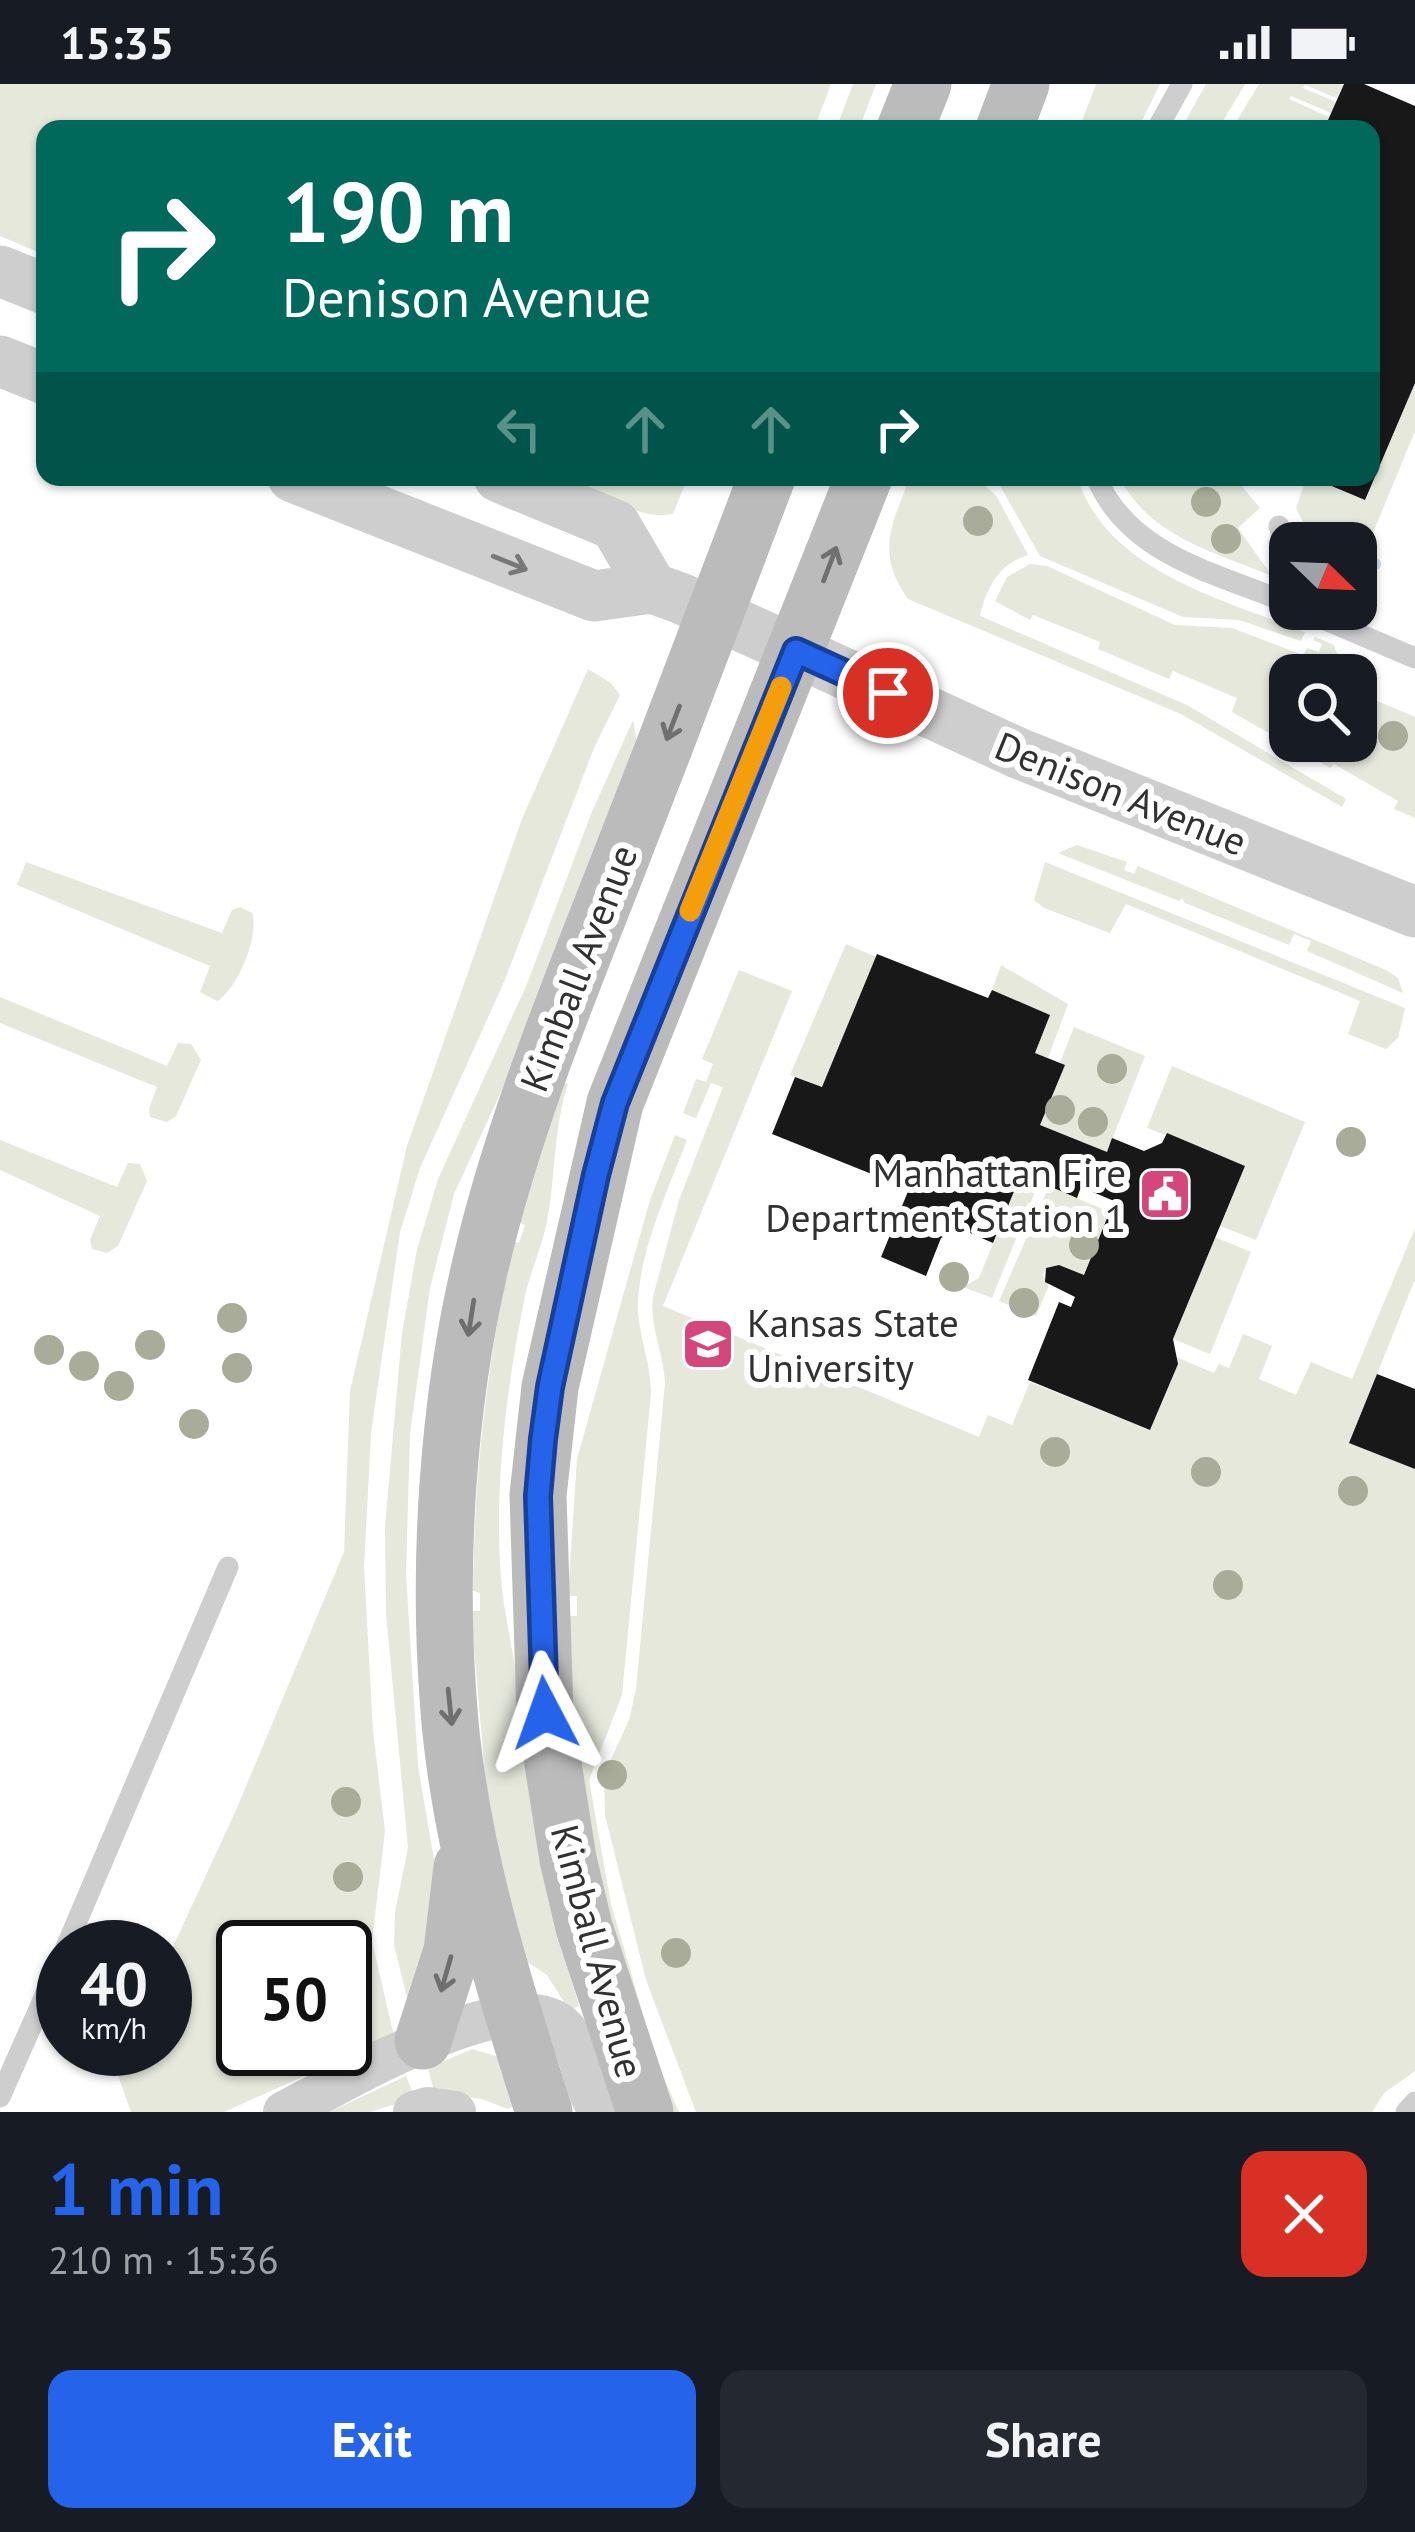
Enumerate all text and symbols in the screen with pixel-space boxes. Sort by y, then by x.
text: 15:35 [60,13,174,71]
text: 190 m [282,156,514,265]
icon: right [84,168,240,324]
text: Denison Avenue [282,262,651,332]
icon: left [486,396,552,462]
icon: ahead [612,396,678,462]
icon: ahead [738,396,804,462]
icon: right [864,396,930,462]
north arrow [1269,522,1377,630]
map controls [1269,522,1377,762]
one-way arrow [821,546,842,583]
one-way arrow [491,554,528,576]
pin [837,642,939,744]
button: search [1269,654,1377,762]
icon: arrive [855,660,921,726]
one-way arrow [661,703,683,740]
street label: Denison Avenue [988,719,1254,867]
street label: Kimball Avenue [508,837,648,1099]
place label: Manhattan Fire Department Station 1 [765,1147,1126,1243]
public building icon: Manhattan Fire Department Station 1 [1137,1166,1193,1222]
place label: Kansas State University [747,1297,959,1393]
one-way arrow [458,1298,481,1337]
school or university icon: Kansas State University [680,1316,736,1372]
position arrow [482,1650,608,1776]
one-way arrow [439,1687,461,1726]
street label: Kimball Avenue [540,1819,656,2083]
speed limit sign: 50 [216,1920,372,2076]
text: 40 [80,1944,148,2022]
one-way arrow [433,1954,455,1992]
text: km/h [81,2008,147,2047]
text: 1 min [48,2142,224,2235]
button: close [1241,2151,1367,2277]
text: 210 m · 15:36 [48,2234,279,2285]
button: Exit [48,2370,696,2508]
button: Share [720,2370,1367,2508]

